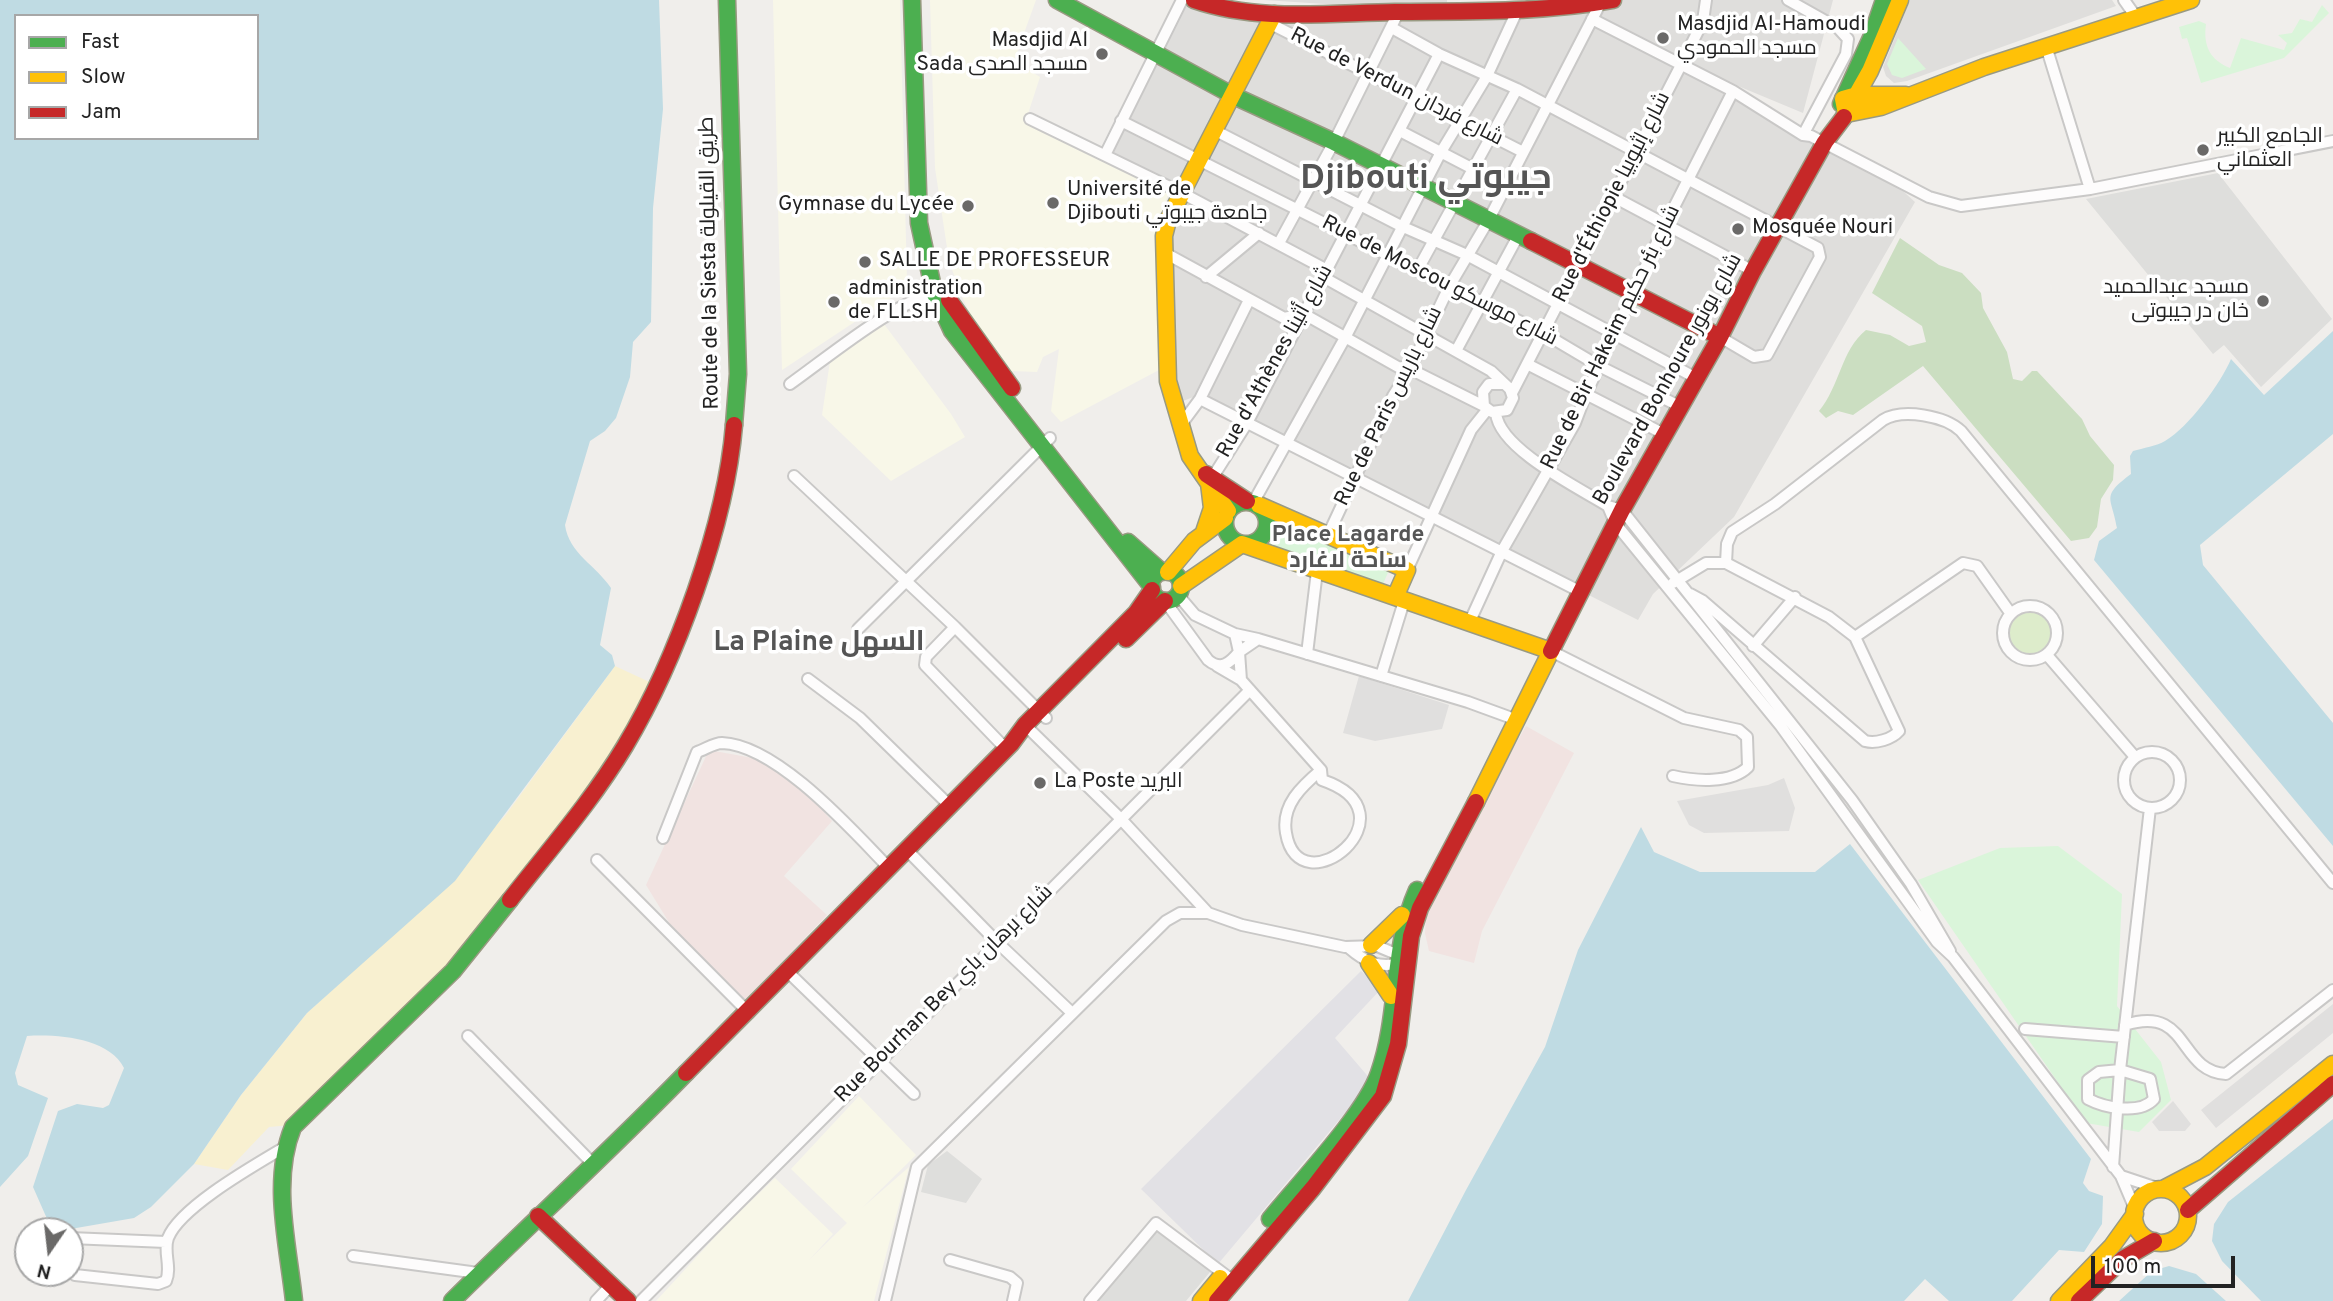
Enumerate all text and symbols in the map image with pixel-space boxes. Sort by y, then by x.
place label: Masdjid Al-Hamoudi مسجد الحمودي [1677,13,1866,63]
legend [14,14,259,140]
street label: Rue de Verdun شارع فردان [1285,23,1507,153]
text: Fast [81,29,120,56]
place label: Masdjid Al Sada مسجد الصدى [917,29,1088,79]
marker: Masdjid Al-Hamoudi مسجد الحمودي [1655,30,1671,46]
marker: Masdjid Al Sada مسجد الصدى [1094,46,1110,62]
text: Slow [81,64,126,91]
street label: Rue d'Éthiopie شارع إثيوبيا [1549,88,1677,308]
text: Jam [81,99,122,126]
street label: Route de la Siesta طريق القيلولة [696,116,726,410]
place label: الجامع الكبير العثماني [2217,125,2323,175]
marker: الجامع الكبير العثماني [2195,142,2211,158]
district label: Djibouti جيبوتي [1300,160,1552,202]
place label: Université de Djibouti جامعة جيبوتي [1067,178,1268,228]
place label: Gymnase du Lycée [778,193,954,219]
marker: Université de Djibouti جامعة جيبوتي [1045,195,1061,211]
marker: Gymnase du Lycée [960,198,976,214]
street label: Rue de Bir Hakeim شارع بئر حكيم [1537,202,1687,474]
street label: Rue de Moscou شارع موسكو [1317,211,1561,353]
place label: Mosquée Nouri [1752,216,1893,242]
marker: Mosquée Nouri [1730,221,1746,237]
place label: SALLE DE PROFESSEUR [879,249,1110,275]
street label: Boulevard Bonhoure شارع بونور [1589,250,1749,510]
marker: SALLE DE PROFESSEUR [857,254,873,270]
street label: Rue d'Athènes شارع أثينا [1213,261,1339,463]
place label: مسجد عبدالحمید خان در جیبوتی [2103,276,2249,326]
place label: administration de FLLSH [848,277,983,327]
marker: مسجد عبدالحمید خان در جیبوتی [2255,293,2271,309]
marker: administration de FLLSH [826,294,842,310]
street label: Rue de Paris شارع باريس [1331,303,1449,511]
district label: Place Lagarde ساحة لاغارد [1272,522,1424,576]
district label: La Plaine السهل [713,627,925,661]
place label: La Poste البريد [1054,770,1183,796]
marker: La Poste البريد [1032,775,1048,791]
street label: Rue Bourhan Bey شارع برهان باي [831,881,1059,1109]
north arrow [14,1217,84,1287]
scale bar [2095,1242,2238,1286]
text: 100 m [2104,1254,2161,1281]
text: N [35,1257,54,1284]

